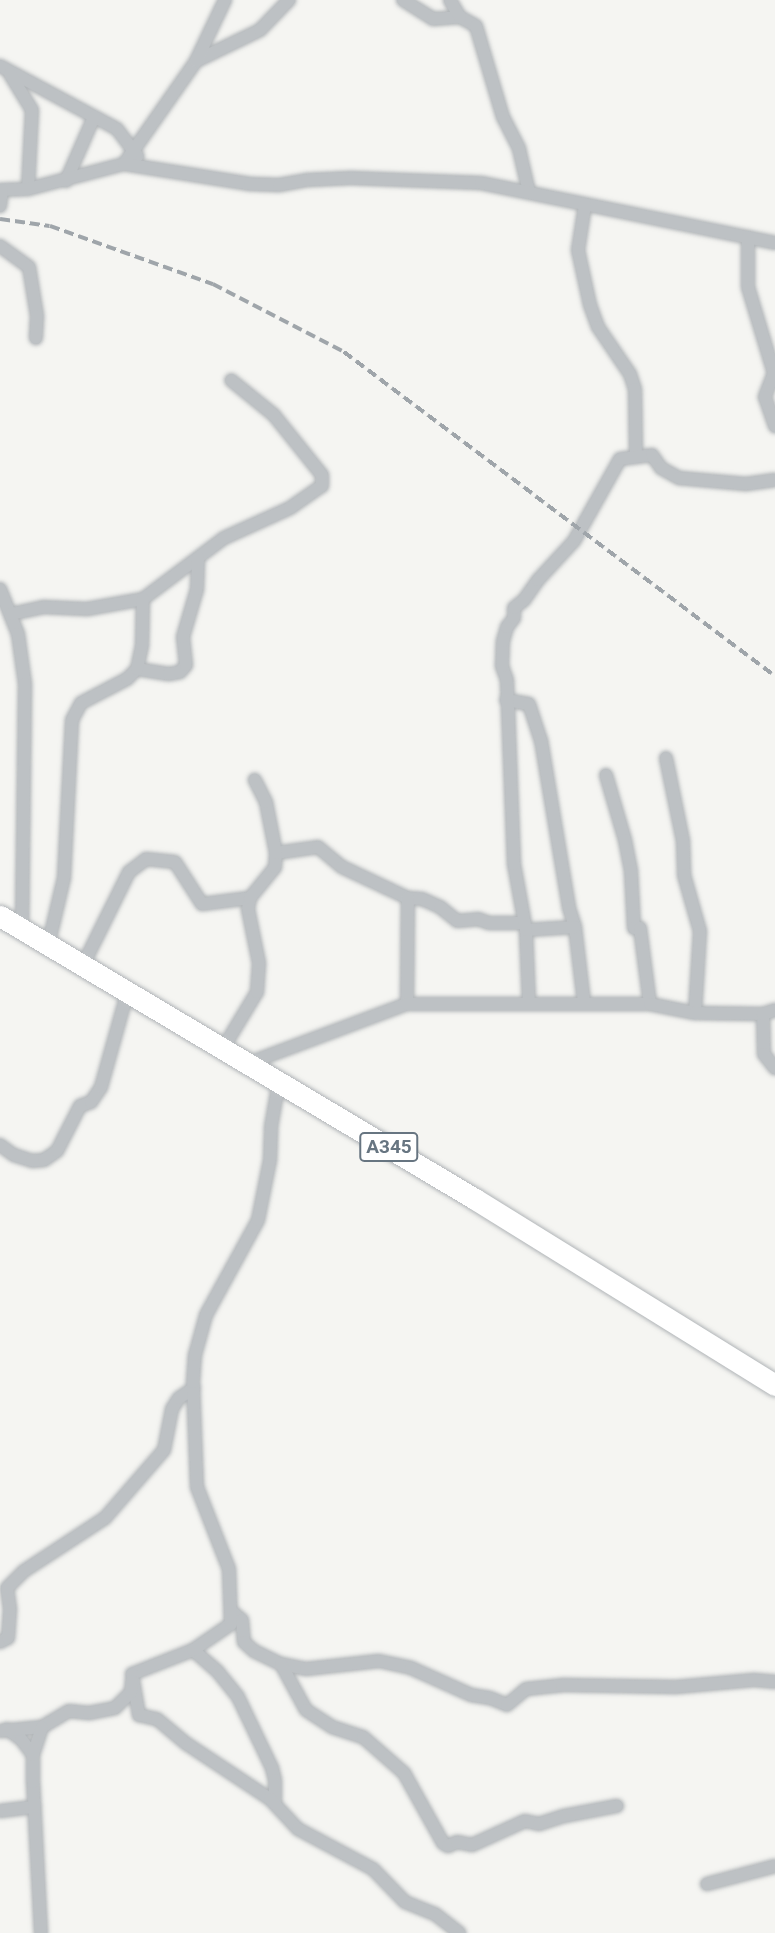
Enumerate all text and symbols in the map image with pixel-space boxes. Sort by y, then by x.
road number: A345 [359,1132,419,1162]

